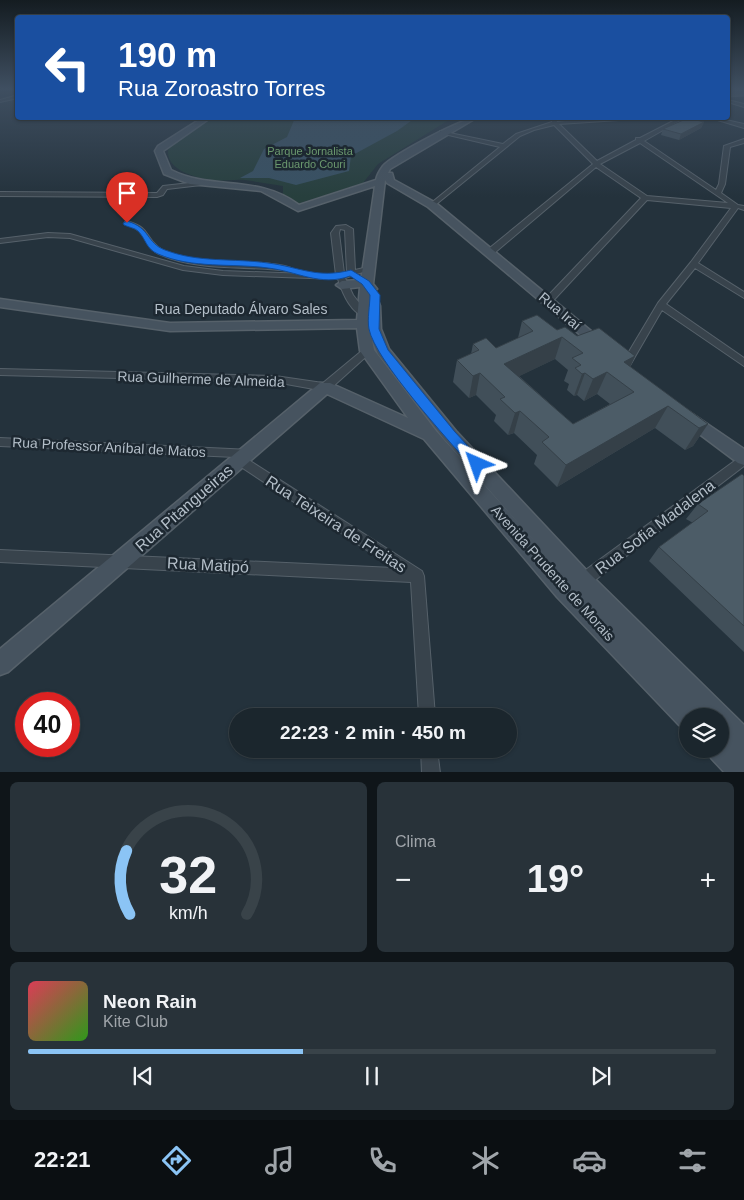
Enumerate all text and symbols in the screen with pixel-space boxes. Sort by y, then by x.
icon: left [35,35,100,100]
text: 190 m [118,35,217,74]
text: Rua Zoroastro Torres [118,76,325,101]
park label: Parque Jornalista Eduardo Couri [267,145,354,170]
pin [106,172,148,223]
icon: arrive [113,179,141,207]
street label: Rua Iraí [536,289,584,333]
street label: Rua Deputado Álvaro Sales [155,301,327,317]
street label: Rua Guilherme de Almeida [117,368,285,390]
street label: Rua Professor Aníbal de Matos [12,434,206,460]
position arrow [450,437,502,489]
street label: Rua Pitangueiras [132,461,236,555]
street label: Rua Teixeira de Freitas [263,472,409,576]
street label: Rua Sofia Madalena [592,477,718,577]
street label: Avenida Prudente de Morais [488,502,618,644]
street label: Rua Matipó [167,554,249,576]
speed limit sign: 40 [15,692,80,757]
map controls [679,708,729,758]
button: layers [679,708,729,758]
text: 22:23 · 2 min · 450 m [280,722,466,743]
text: Clima [395,833,436,850]
text: 32 [160,846,217,904]
text: 19° [527,858,584,900]
text: − [395,864,411,895]
text: + [700,864,716,895]
text: km/h [169,903,208,923]
text: Neon Rain [103,991,197,1012]
text: Kite Club [103,1013,168,1030]
icon: previous [129,1062,157,1090]
icon: pause [358,1062,386,1090]
icon: next [587,1062,615,1090]
icon: directions [159,1143,194,1178]
icon: music [262,1143,297,1178]
icon: phone [365,1143,400,1178]
icon: climate [468,1143,503,1178]
icon: car [572,1143,607,1178]
icon: filters [675,1143,710,1178]
text: 22:21 [34,1147,90,1172]

